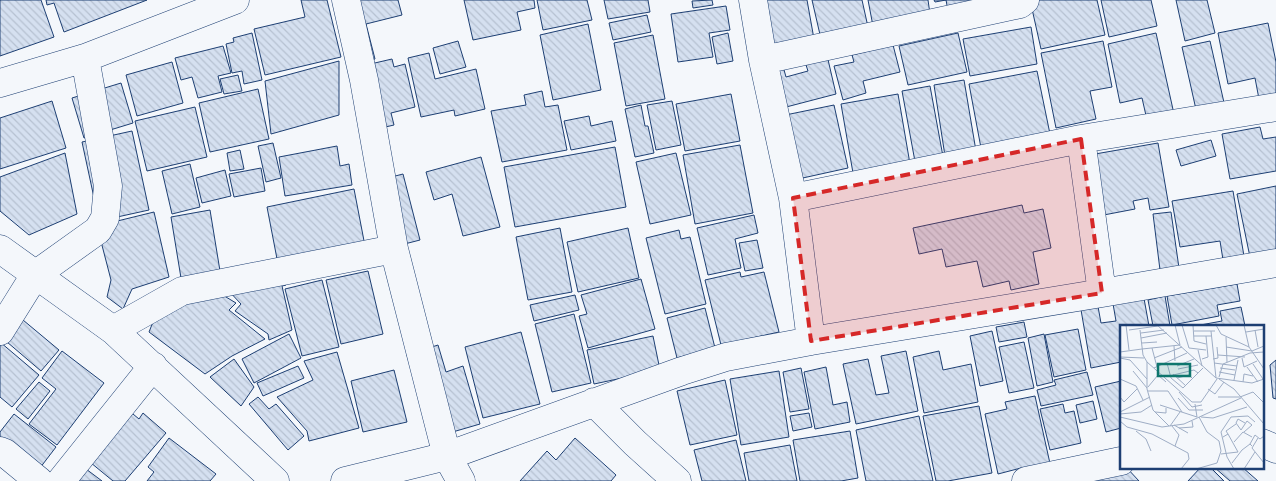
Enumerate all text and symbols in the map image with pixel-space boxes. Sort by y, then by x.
inset map [1120,325,1264,468]

